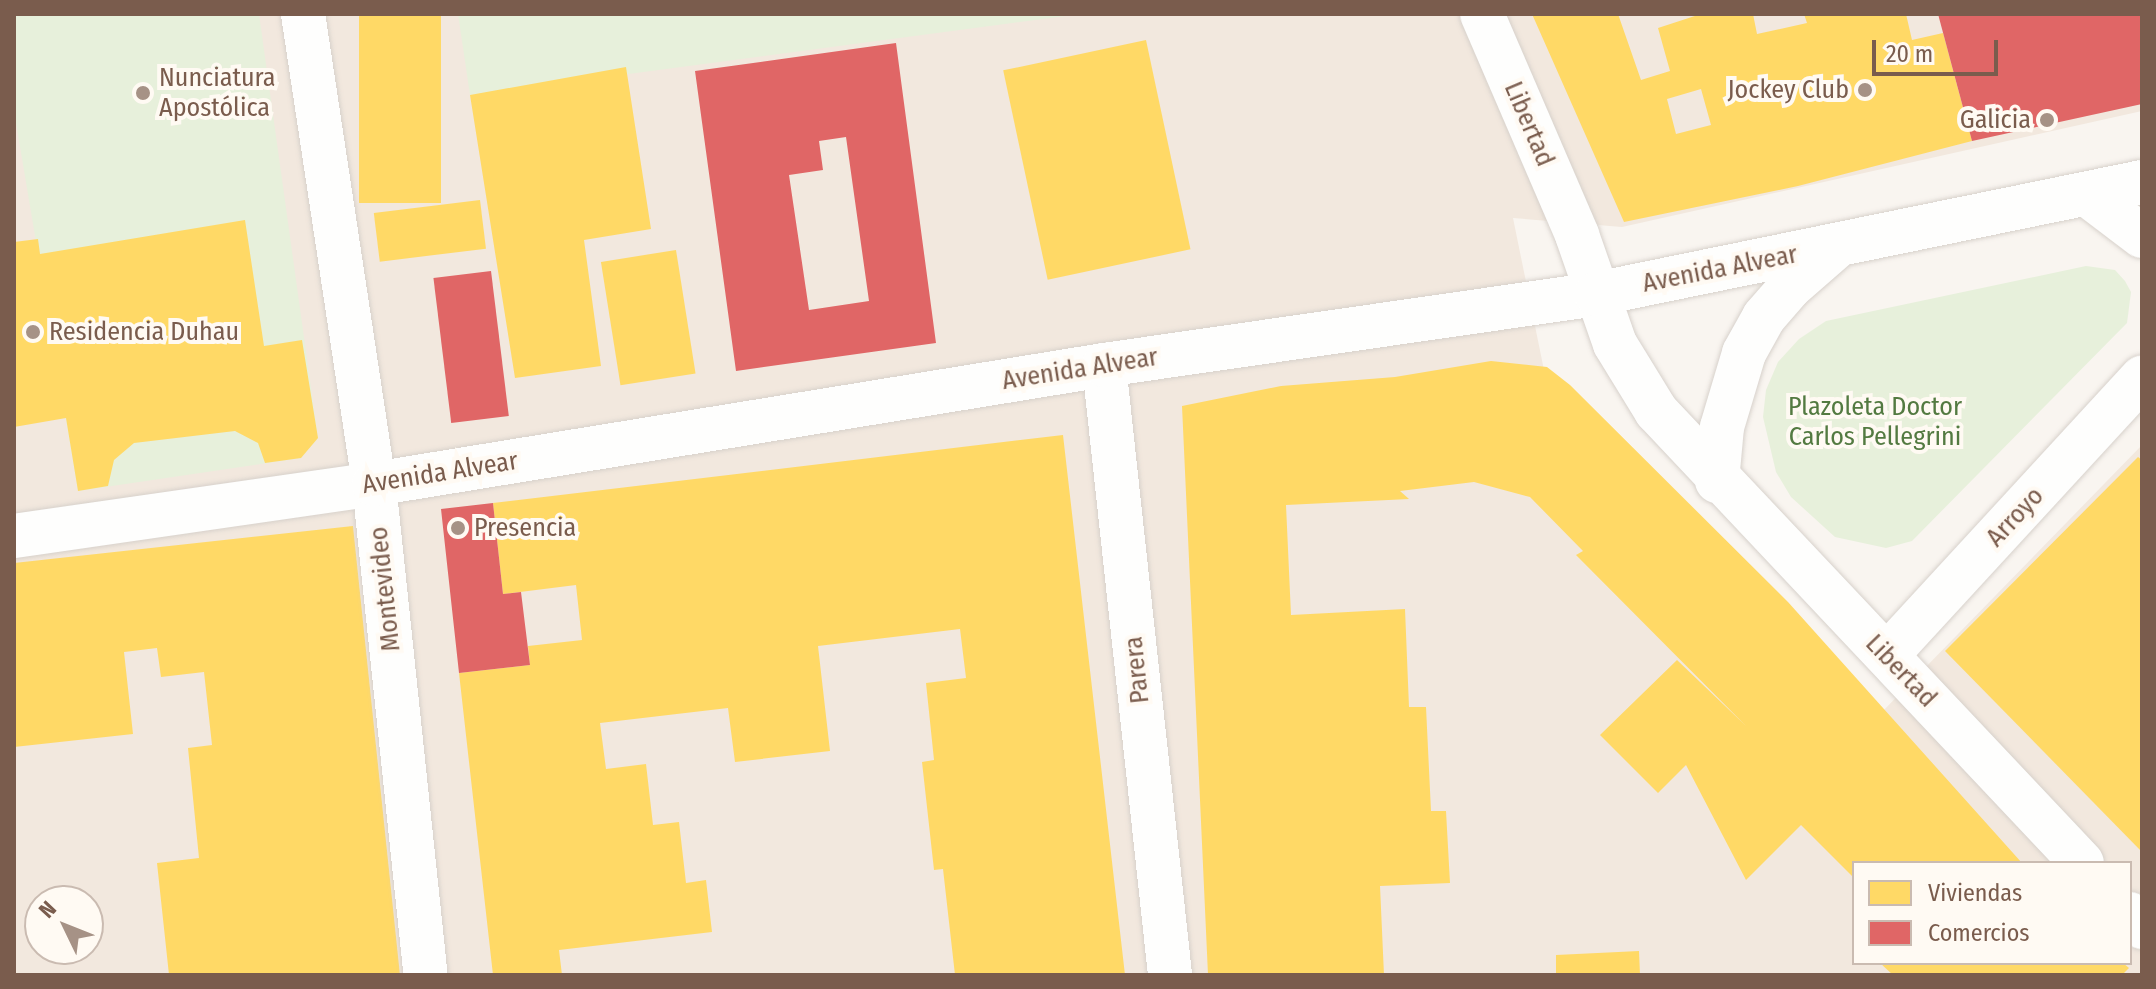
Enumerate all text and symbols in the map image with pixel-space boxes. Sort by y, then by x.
scale bar [1876,24,2002,74]
text: 20 m [1886,40,1933,68]
place label: Nunciatura Apostólica [159,62,276,124]
place label: Jockey Club [1728,74,1849,106]
street label: Libertad [1497,77,1561,171]
marker: Jockey Club [1856,81,1874,99]
marker: Nunciatura Apostólica [134,84,152,102]
place label: Galicia [1960,104,2031,136]
marker: Galicia [2038,111,2056,129]
street label: Avenida Alvear [1640,239,1800,299]
place label: Residencia Duhau [49,316,239,348]
marker: Residencia Duhau [24,323,42,341]
street label: Avenida Alvear [1000,341,1160,397]
park label: Plazoleta Doctor Carlos Pellegrini [1788,391,1962,452]
street label: Avenida Alvear [360,445,520,501]
street label: Arroyo [1980,481,2050,553]
place label: Presencia [474,512,576,544]
marker: Presencia [449,519,467,537]
street label: Montevideo [363,525,407,653]
street label: Libertad [1859,628,1943,714]
street label: Parera [1118,635,1156,705]
legend [1852,861,2132,965]
text: Viviendas [1928,879,2022,907]
north arrow [24,885,104,965]
text: N [33,896,62,924]
text: Comercios [1928,919,2030,947]

